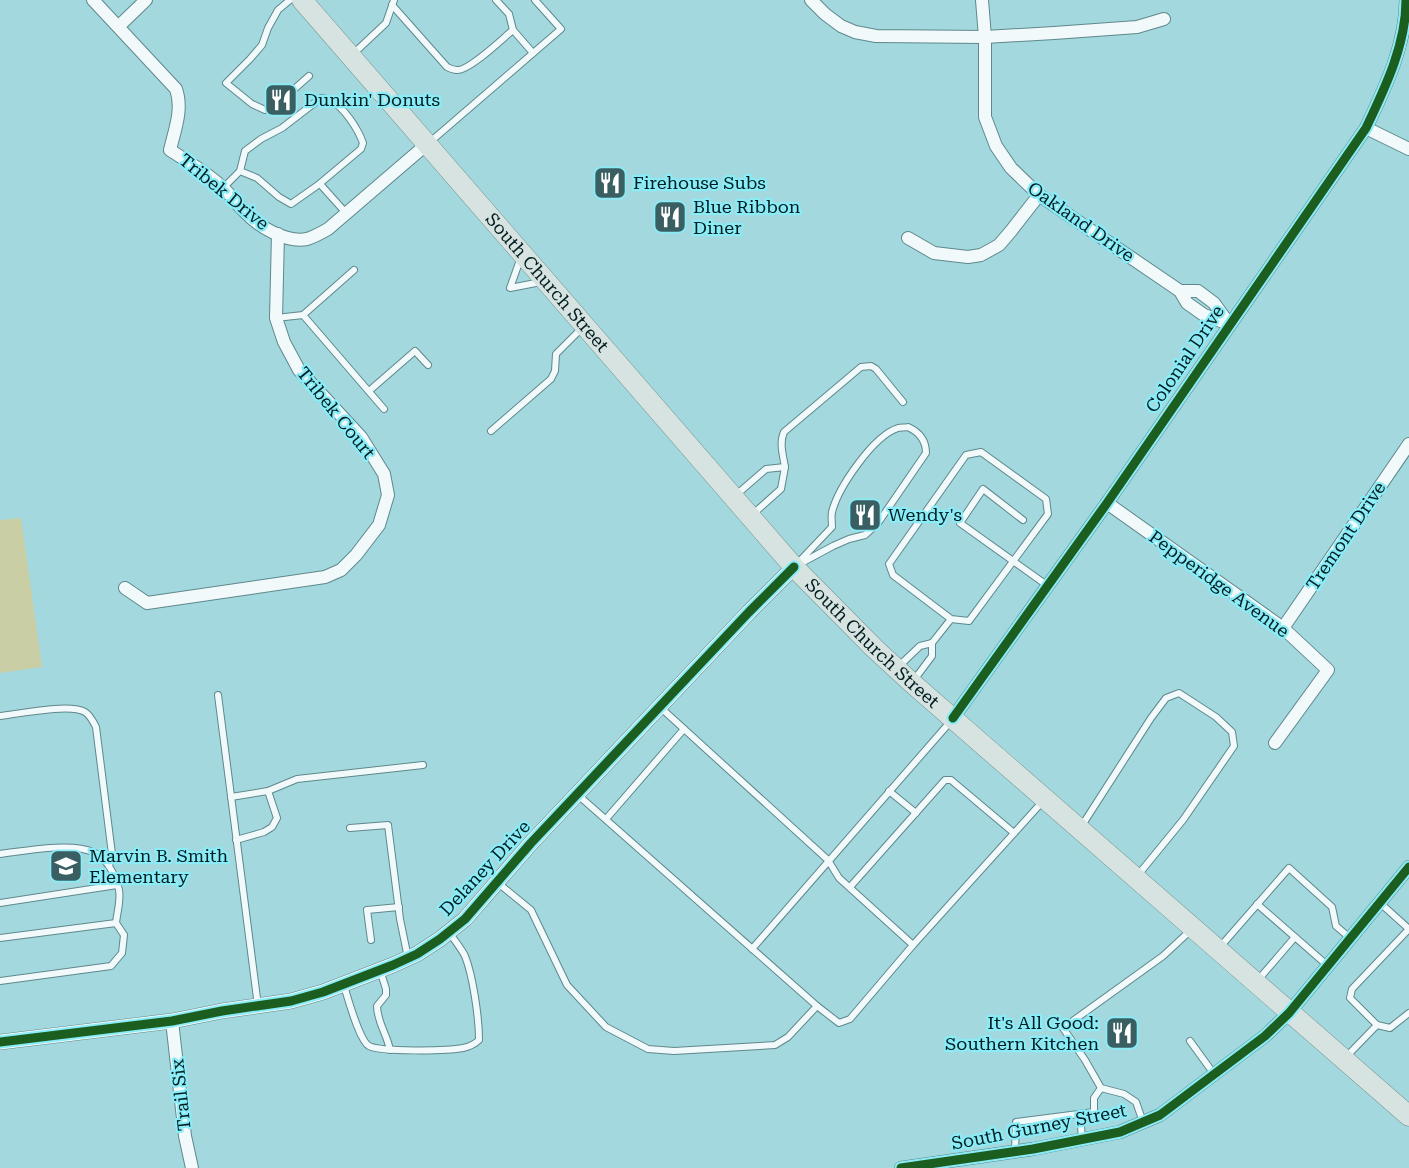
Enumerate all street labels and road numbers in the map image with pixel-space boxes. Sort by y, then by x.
street label: Tribek Drive [175,149,273,234]
street label: Oakland Drive [1024,177,1139,266]
street label: South Church Street [481,208,614,356]
street label: Colonial Drive [1141,301,1228,416]
street label: Tribek Court [293,363,380,463]
street label: Tremont Drive [1302,477,1390,594]
street label: Pepperidge Avenue [1145,526,1293,642]
street label: South Church Street [801,574,944,712]
street label: Delaney Drive [435,816,534,920]
street label: Trail Six [166,1057,195,1132]
street label: South Gurney Street [950,1099,1128,1154]

